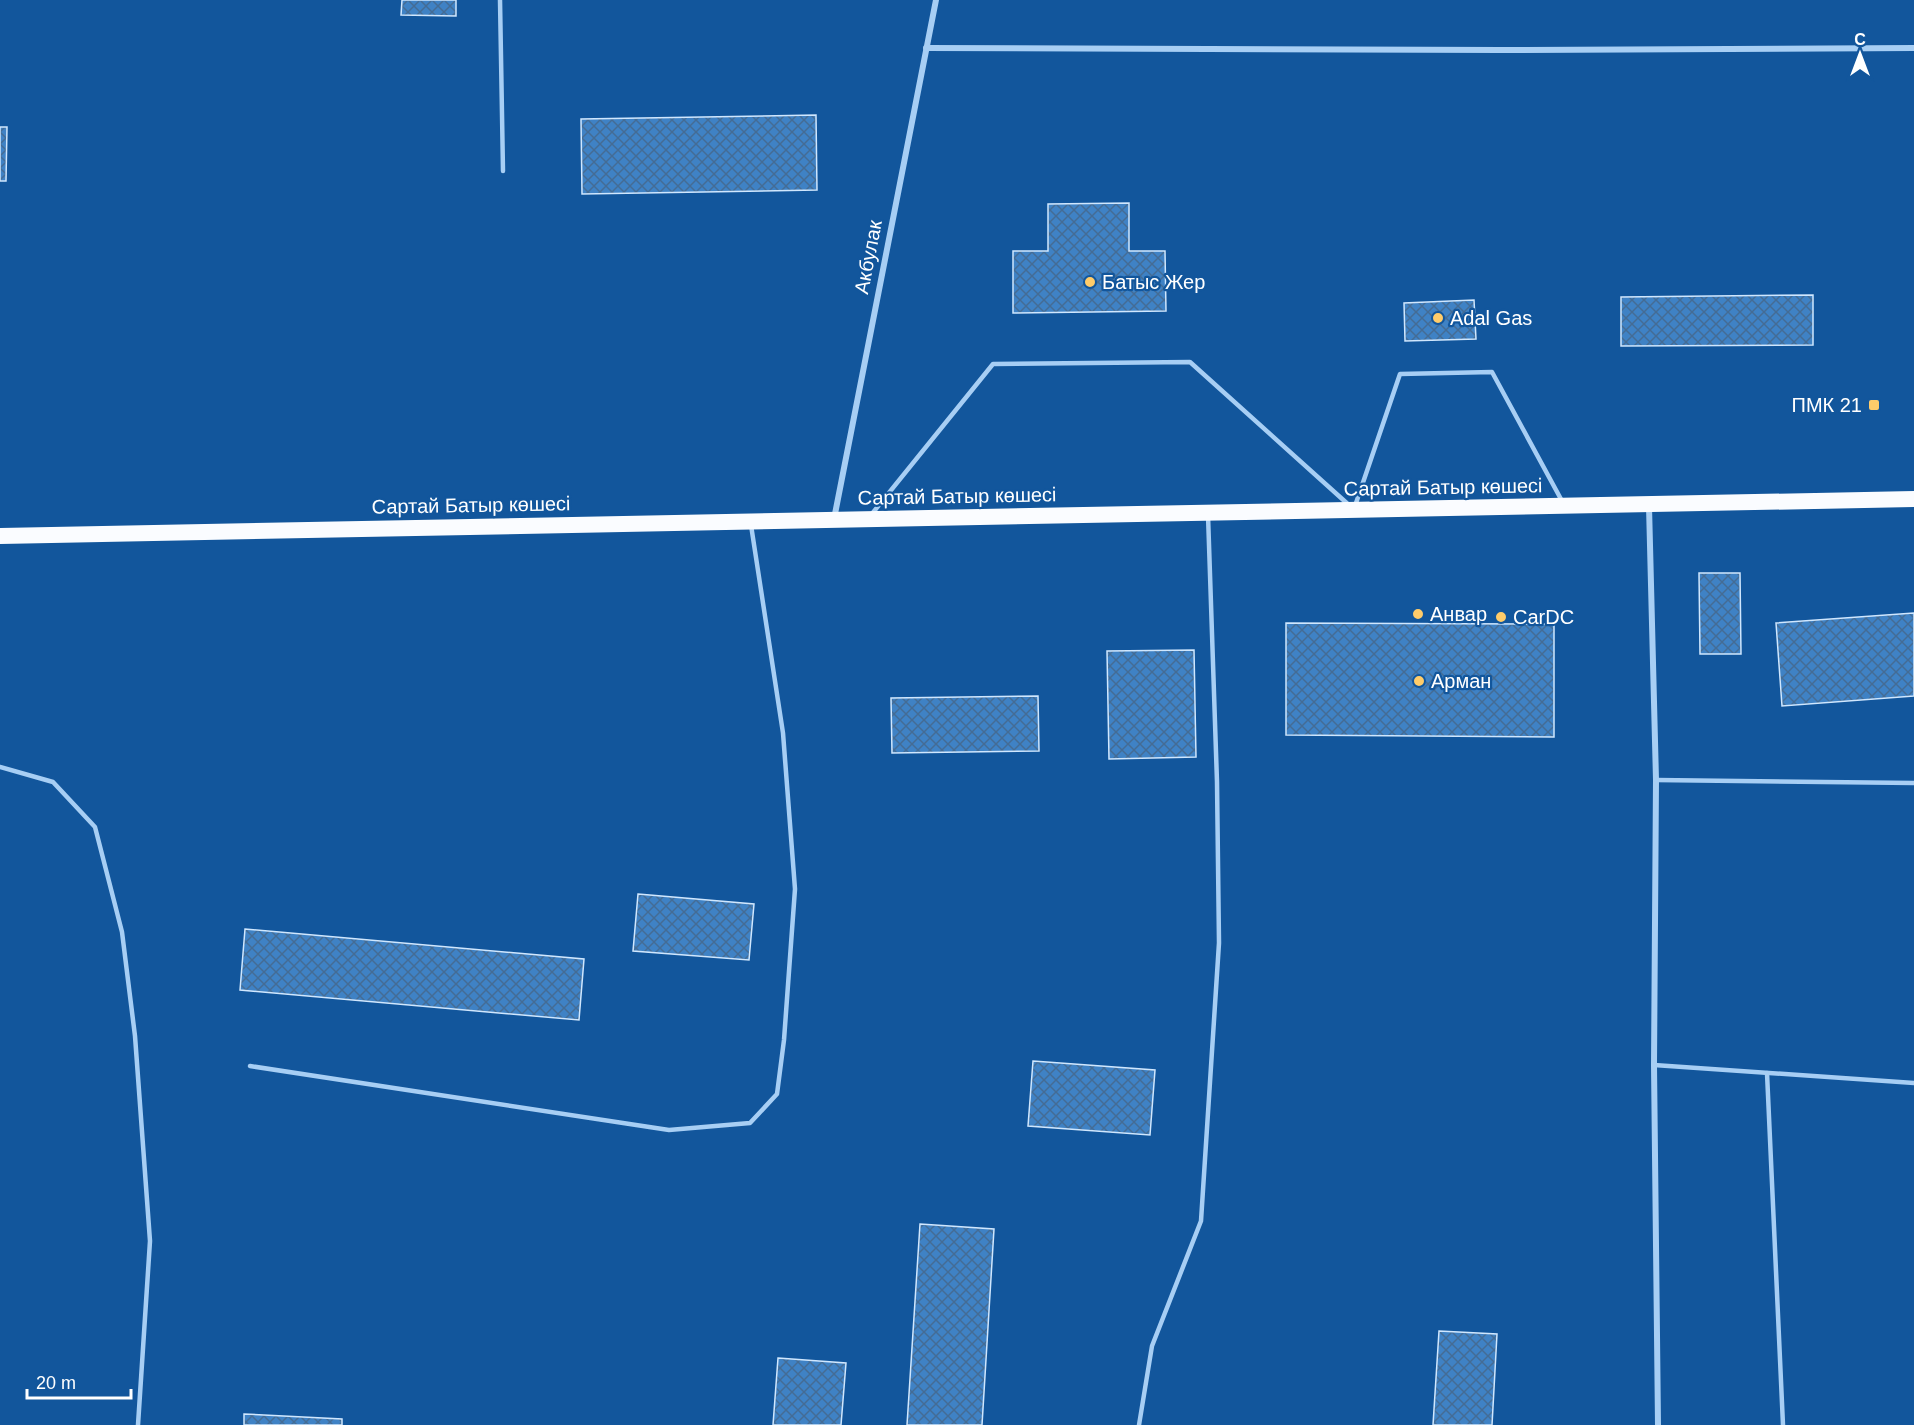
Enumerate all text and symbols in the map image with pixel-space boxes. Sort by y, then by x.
north arrow [1830,24,1890,84]
text: С [1854,31,1866,48]
street label: Акбулак [850,218,886,296]
place label: Батыс Жер [1102,271,1205,293]
marker: Батыс Жер [1083,275,1097,289]
place label: Adal Gas [1450,307,1532,329]
marker: Adal Gas [1431,311,1445,325]
place label: ПМК 21 [1792,394,1862,416]
marker: ПМК 21 [1867,398,1881,412]
street label: Сартай Батыр көшесі [1343,474,1543,500]
street label: Сартай Батыр көшесі [857,483,1057,509]
street label: Сартай Батыр көшесі [371,492,571,518]
place label: Анвар [1430,603,1487,625]
place label: CarDC [1513,606,1574,628]
marker: Анвар [1411,607,1425,621]
marker: CarDC [1494,610,1508,624]
place label: Арман [1431,670,1491,692]
marker: Арман [1412,674,1426,688]
scale bar [27,1362,130,1400]
text: 20 m [36,1373,76,1393]

